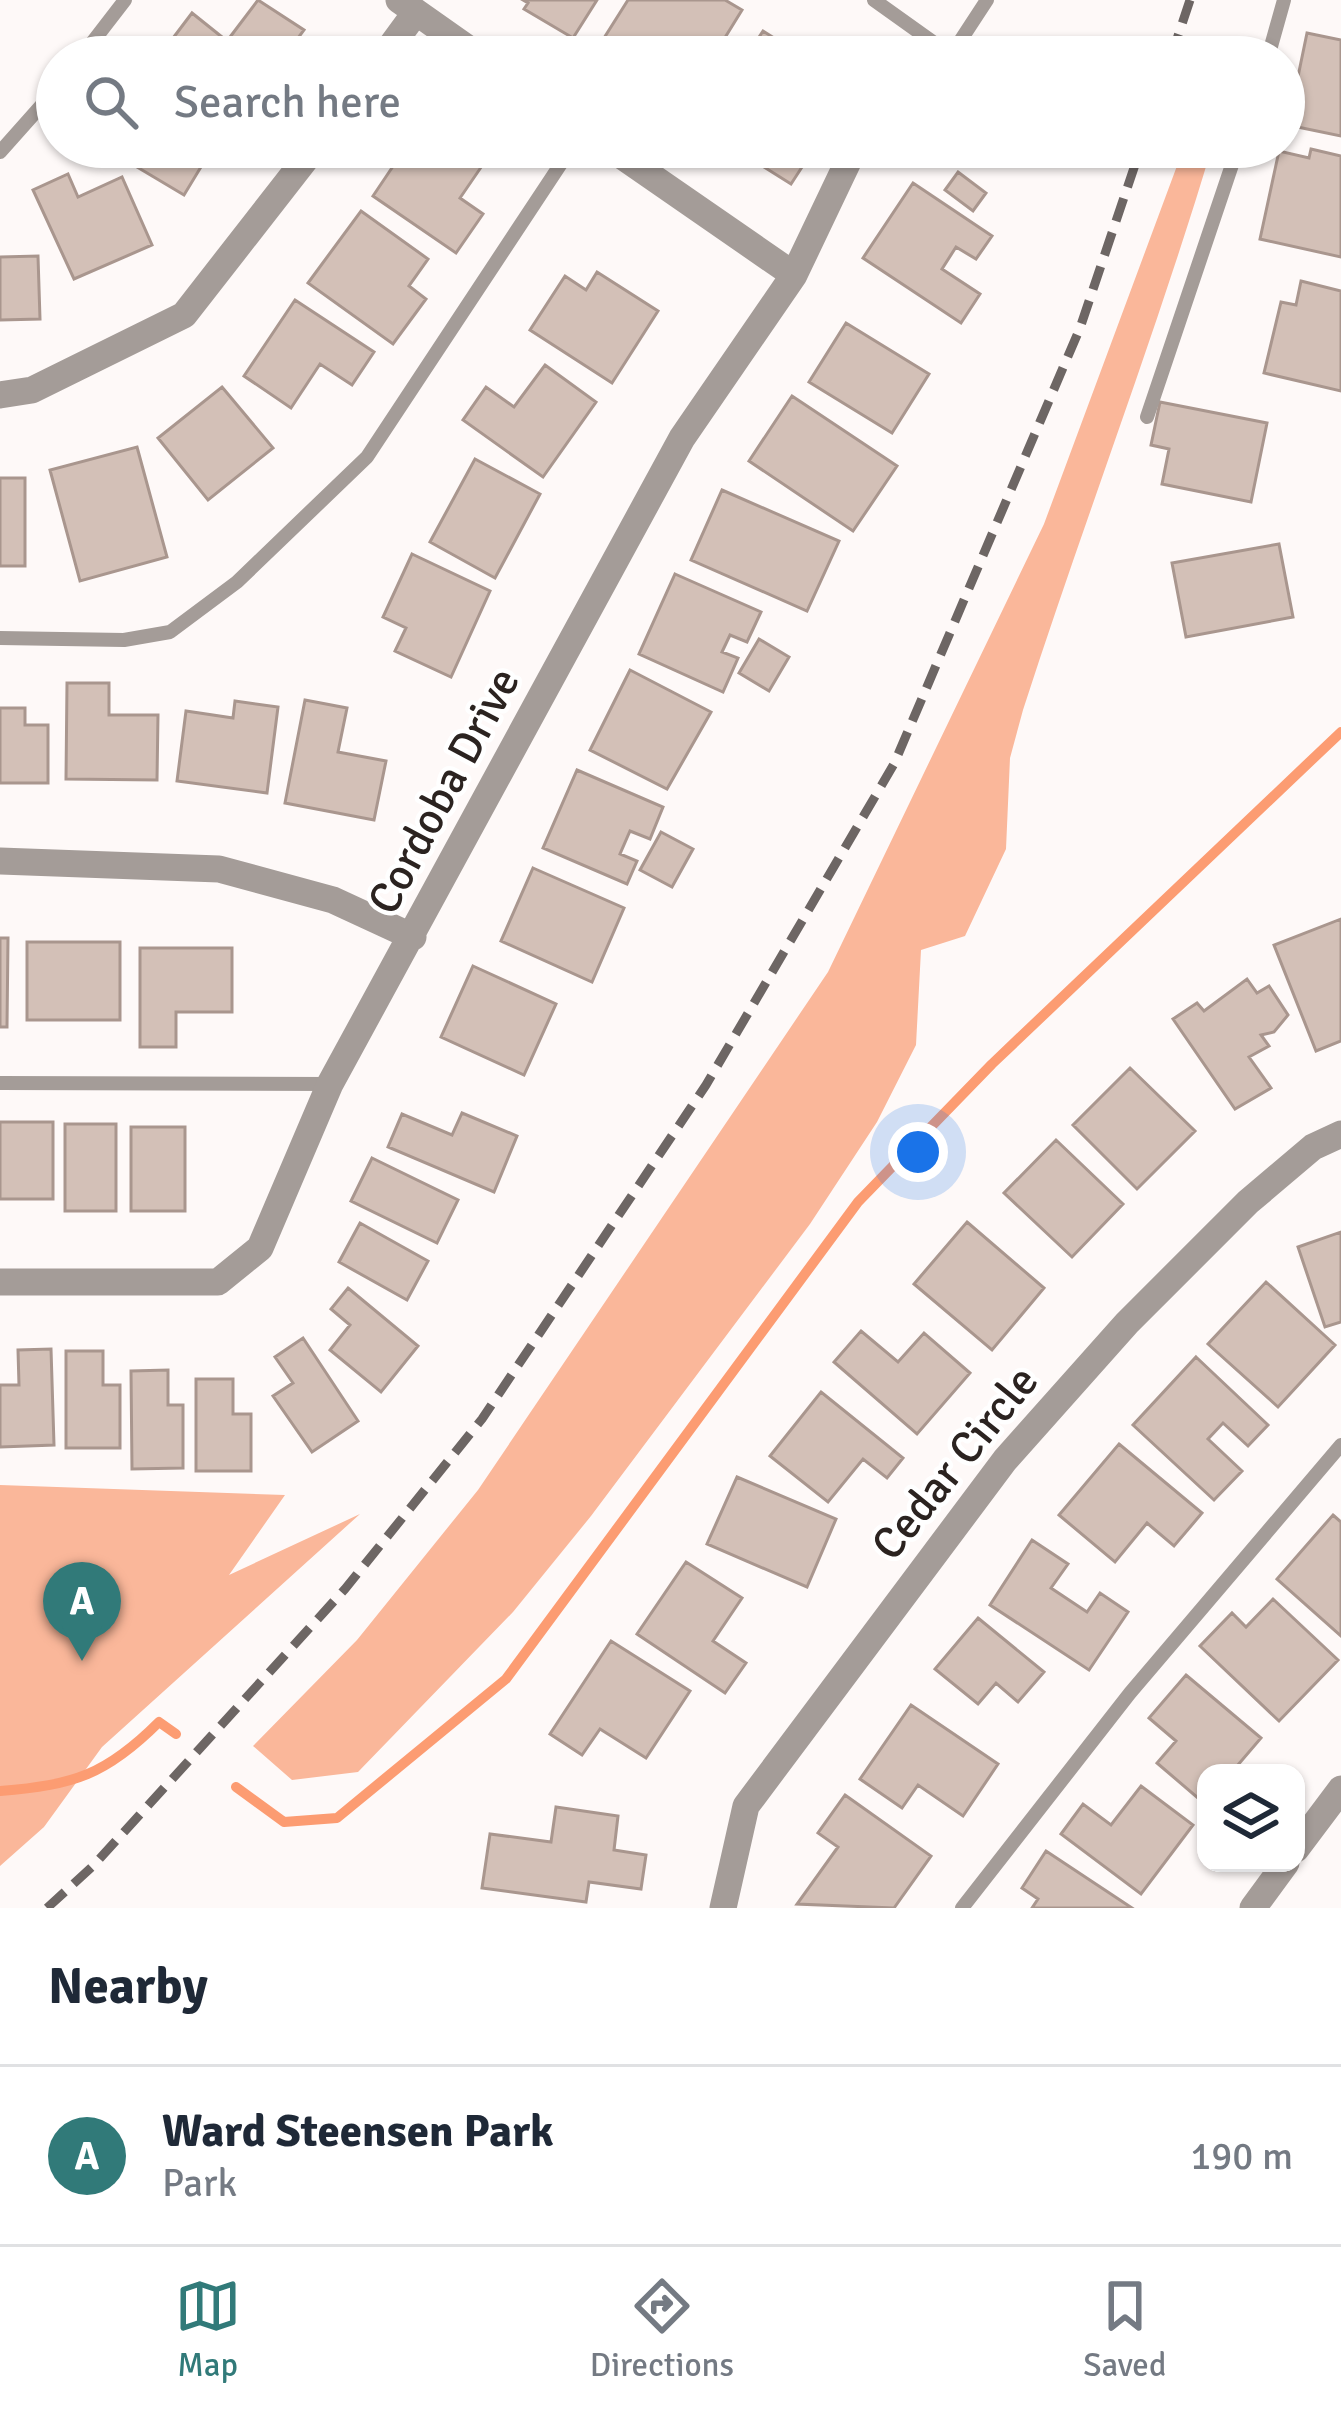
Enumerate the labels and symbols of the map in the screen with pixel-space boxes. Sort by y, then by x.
street label: Cordoba Drive [356,659,532,923]
your location [888,1122,948,1182]
street label: Cedar Circle [860,1355,1050,1571]
pin: A [43,1562,121,1661]

